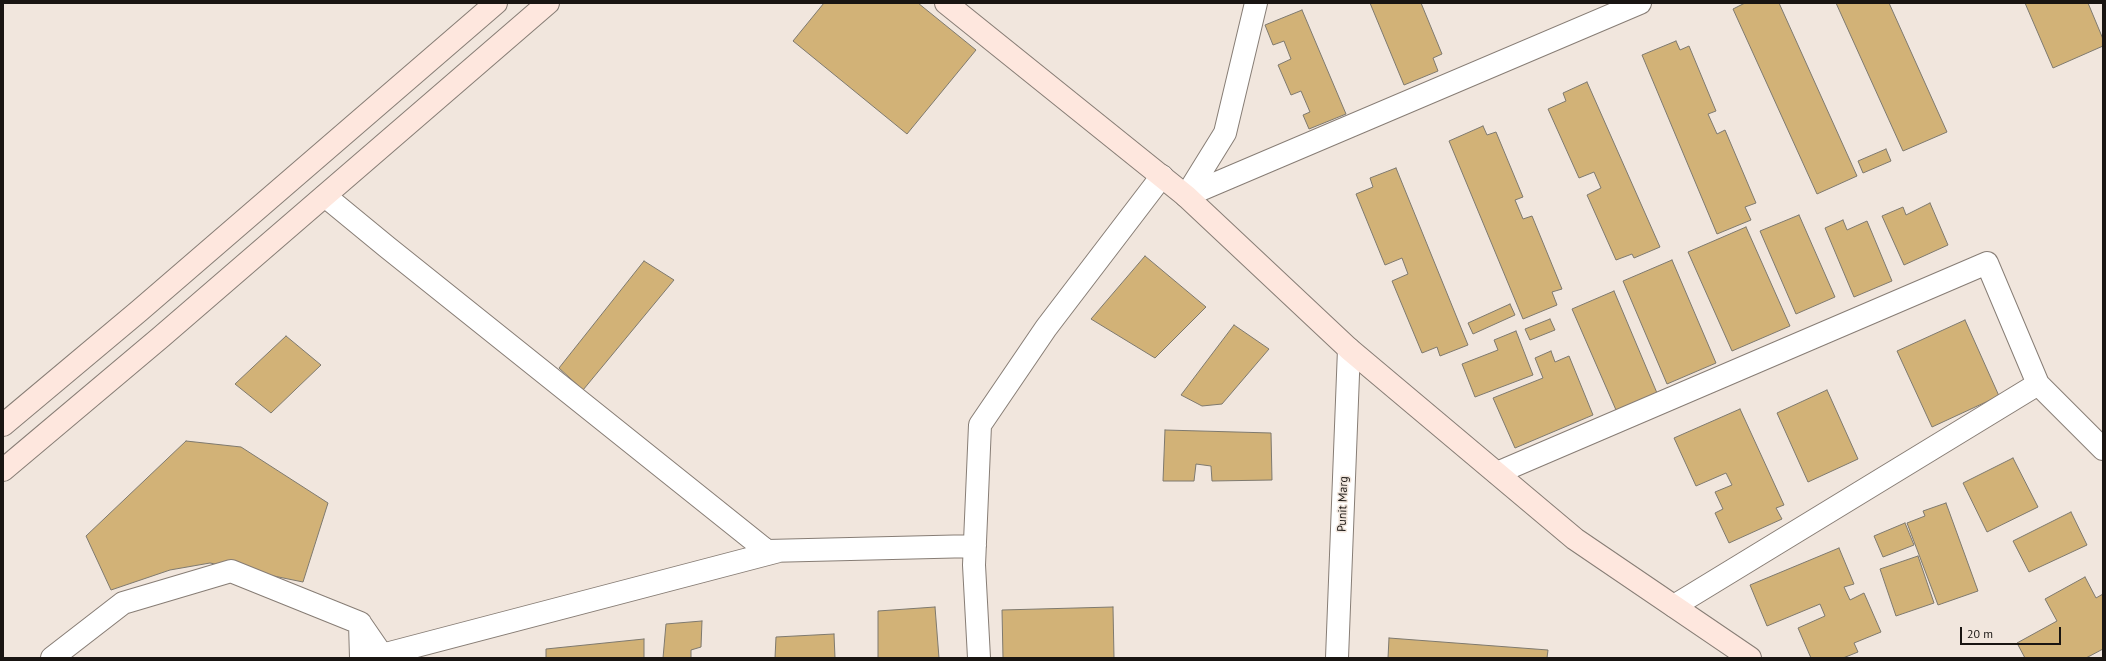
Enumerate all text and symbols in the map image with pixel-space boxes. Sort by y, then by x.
street label: Punit Marg [1335,476,1351,532]
scale bar [1962,619,2063,645]
text: 20 m [1967,626,1993,641]

